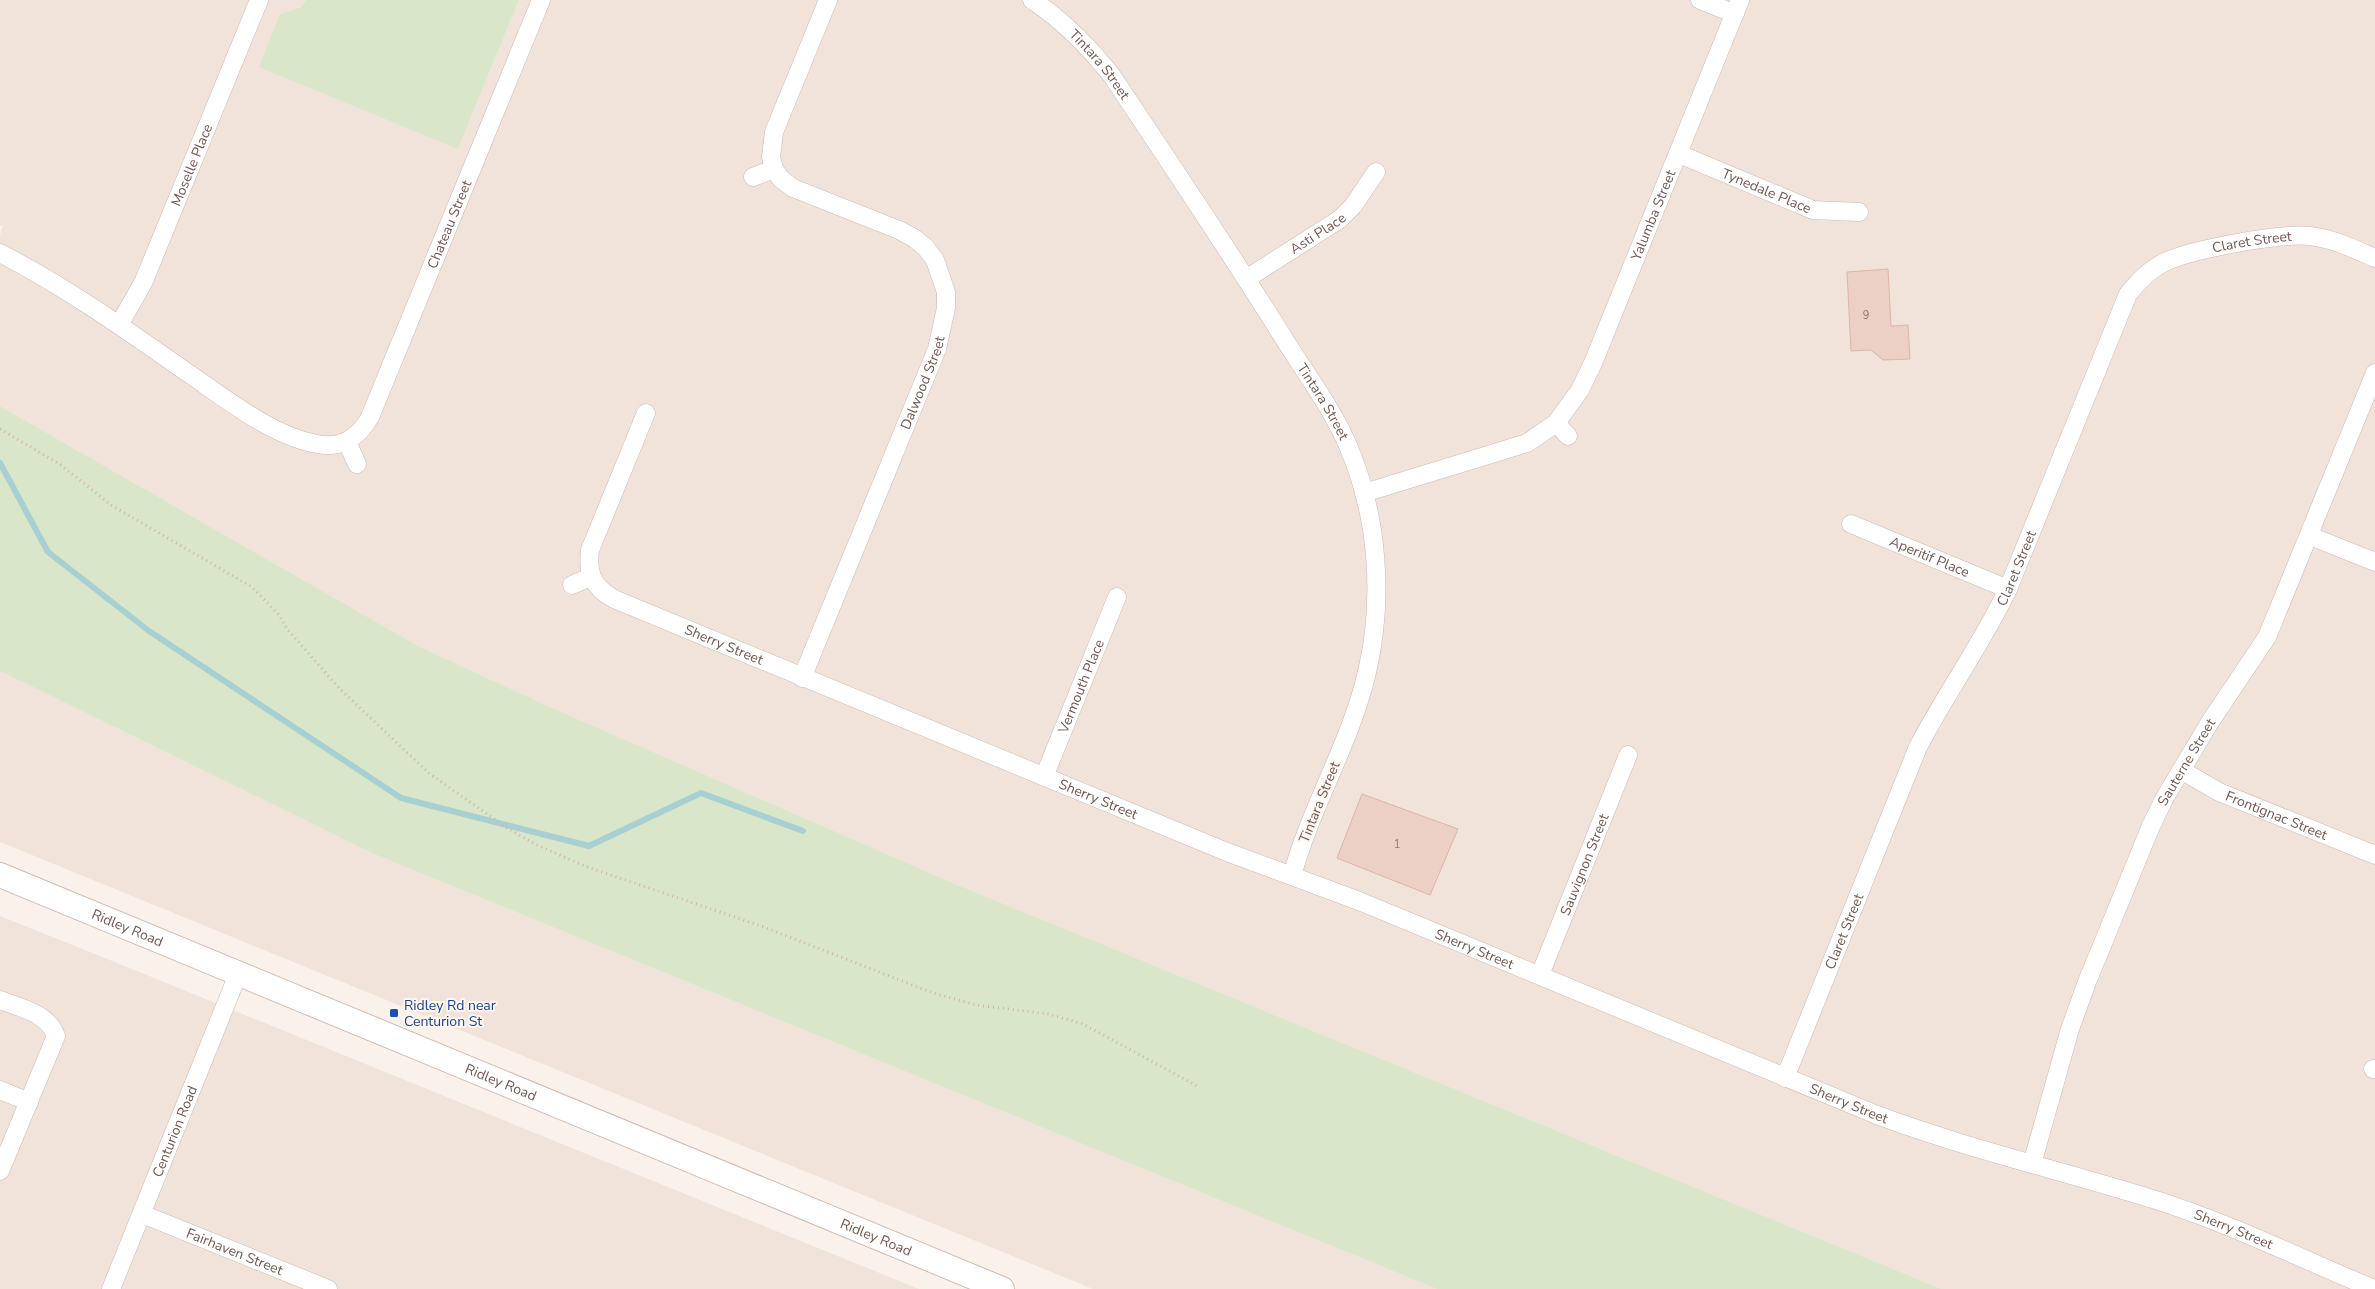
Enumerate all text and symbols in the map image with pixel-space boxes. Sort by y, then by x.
street label: Tintara Street [1065,25,1134,104]
street label: Moselle Place [166,121,217,209]
street label: Tynedale Place [1719,164,1814,218]
street label: Yalumba Street [1626,167,1680,264]
street label: Chateau Street [423,177,476,272]
street label: Asti Place [1286,209,1351,259]
street label: Claret Street [2210,227,2292,258]
house number: 9 [1863,308,1869,323]
street label: Dalwood Street [896,334,950,433]
street label: Tintara Street [1292,360,1353,443]
street label: Claret Street [1992,528,2041,609]
street label: Aperitif Place [1887,532,1972,582]
street label: Sherry Street [682,620,766,670]
street label: Vermouth Place [1053,637,1109,737]
street label: Sauterne Street [2153,715,2220,809]
street label: Tintara Street [1295,759,1344,846]
street label: Sherry Street [1056,775,1141,824]
street label: Frontignac Street [2223,787,2330,845]
street label: Sauvignon Street [1556,811,1614,918]
house number: 1 [1394,837,1400,852]
street label: Claret Street [1821,891,1868,972]
street label: Ridley Road [89,905,166,951]
street label: Sherry Street [1432,924,1517,974]
place label: Ridley Rd near Centurion St [404,996,496,1031]
marker: Ridley Rd near Centurion St [388,1007,400,1019]
street label: Ridley Road [462,1059,539,1106]
street label: Sherry Street [1806,1079,1891,1128]
street label: Centurion Road [148,1083,202,1180]
street label: Sherry Street [2191,1205,2276,1254]
street label: Ridley Road [837,1214,915,1261]
street label: Fairhaven Street [183,1224,286,1280]

